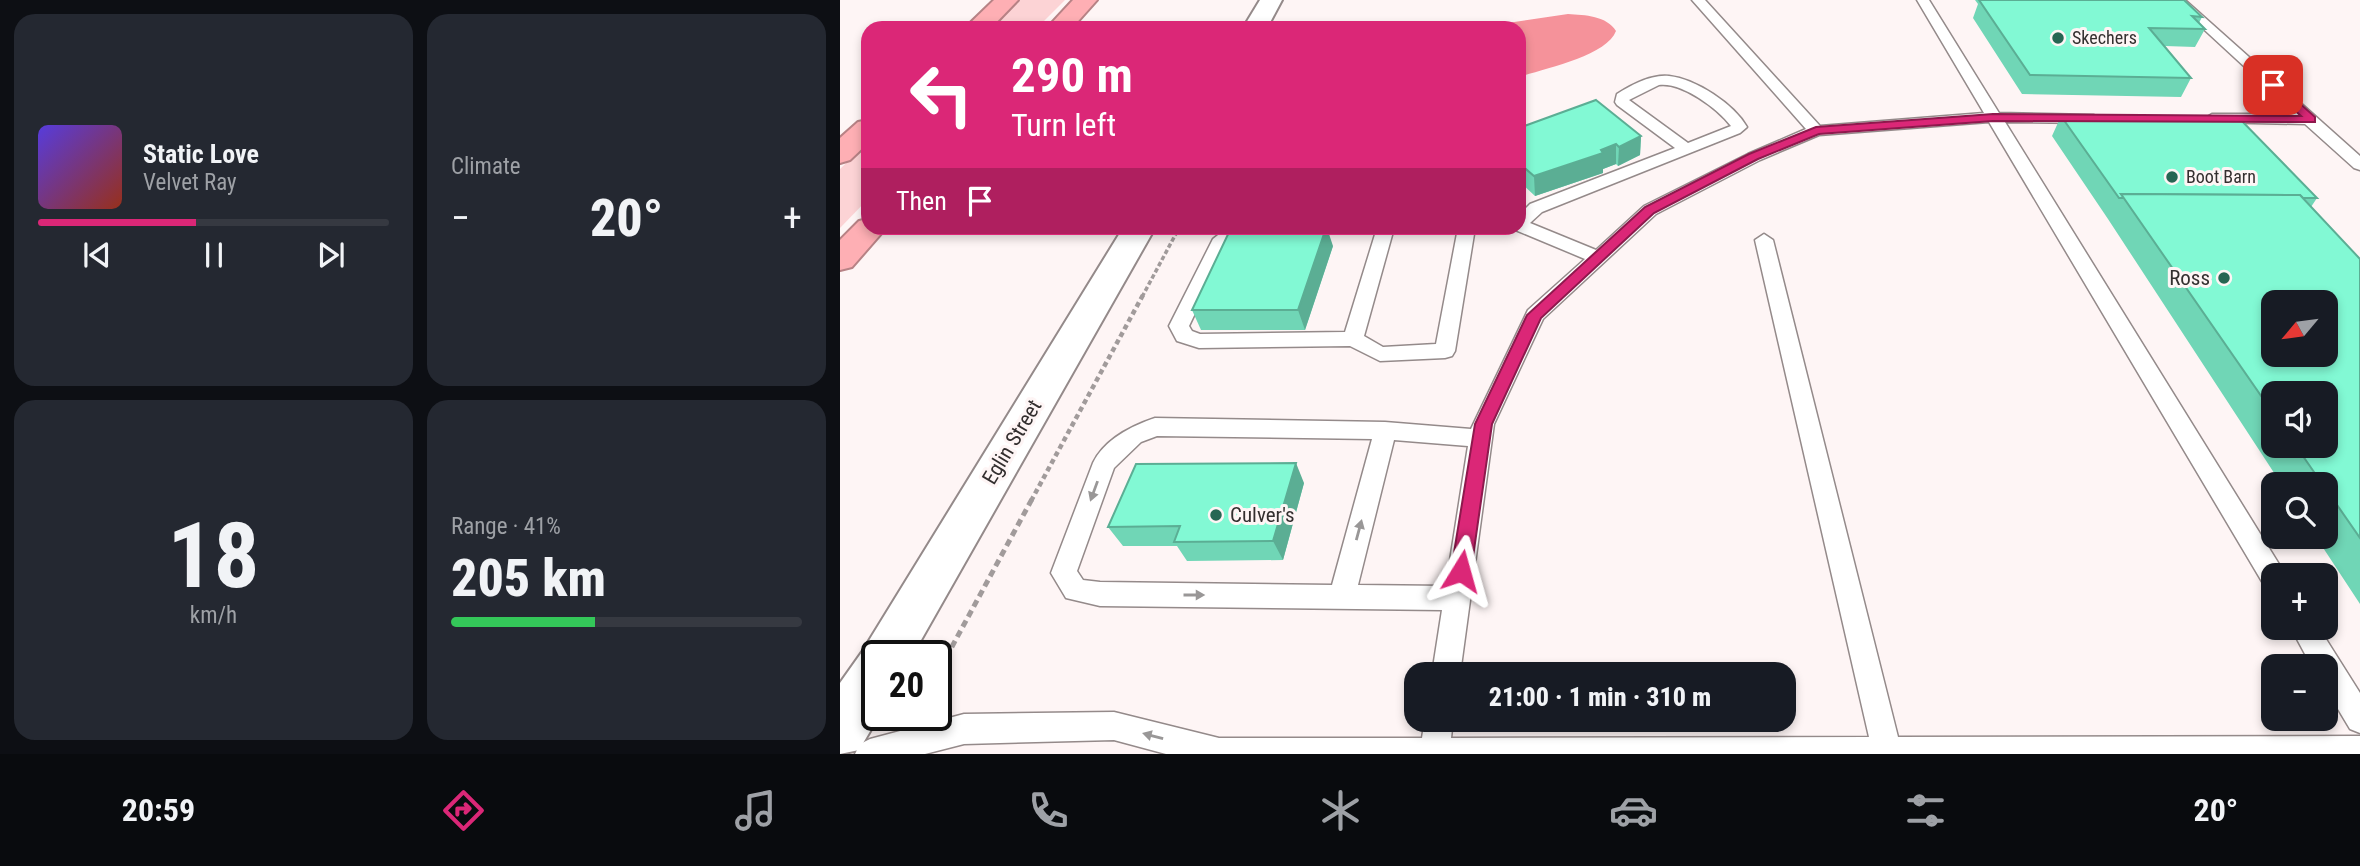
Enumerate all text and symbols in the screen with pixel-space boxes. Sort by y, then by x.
place label: Skechers [2072,27,2137,48]
marker: Skechers [2050,30,2066,46]
text: 290 m [1011,47,1133,104]
icon: left [896,49,987,140]
pin [2243,55,2303,115]
icon: arrive [2254,66,2292,104]
text: Turn left [1011,106,1116,144]
text: Static Love [143,139,259,169]
text: Climate [451,153,521,180]
place label: Boot Barn [2186,166,2256,187]
text: Velvet Ray [143,169,237,196]
marker: Boot Barn [2164,169,2180,185]
icon: arrive [961,182,999,220]
text: Then [896,186,947,216]
text: 20° [590,188,663,249]
text: − [451,196,470,240]
text: + [783,196,802,240]
icon: previous [78,236,116,274]
icon: pause [195,236,233,274]
icon: next [312,236,350,274]
place label: Ross [2169,266,2210,290]
marker: Ross [2216,270,2232,286]
north arrow [2261,290,2338,368]
map controls [2261,290,2338,731]
button: sound [2261,381,2338,458]
street label: Eglin Street [977,395,1047,489]
button: search [2261,472,2338,549]
one-way arrow [1089,480,1100,501]
text: 18 [168,503,259,609]
place label: Culver's [1230,503,1295,527]
marker: Culver's [1208,507,1224,523]
text: Range · 41% [451,513,561,540]
one-way arrow [1354,518,1365,540]
position arrow [1424,534,1498,608]
text: 205 km [451,548,606,609]
button: + [2261,563,2338,640]
one-way arrow [1183,589,1205,601]
text: km/h [190,602,237,629]
speed limit sign: 20 [861,640,952,731]
button: − [2261,654,2338,731]
text: 21:00 · 1 min · 310 m [1489,682,1711,712]
one-way arrow [1141,730,1163,741]
icon: directions [439,786,488,835]
icon: music [731,786,780,835]
icon: phone [1024,786,1073,835]
icon: climate [1316,786,1365,835]
icon: car [1609,786,1658,835]
icon: filters [1901,786,1950,835]
text: 20:59 [122,791,195,829]
text: 20° [2193,791,2238,829]

